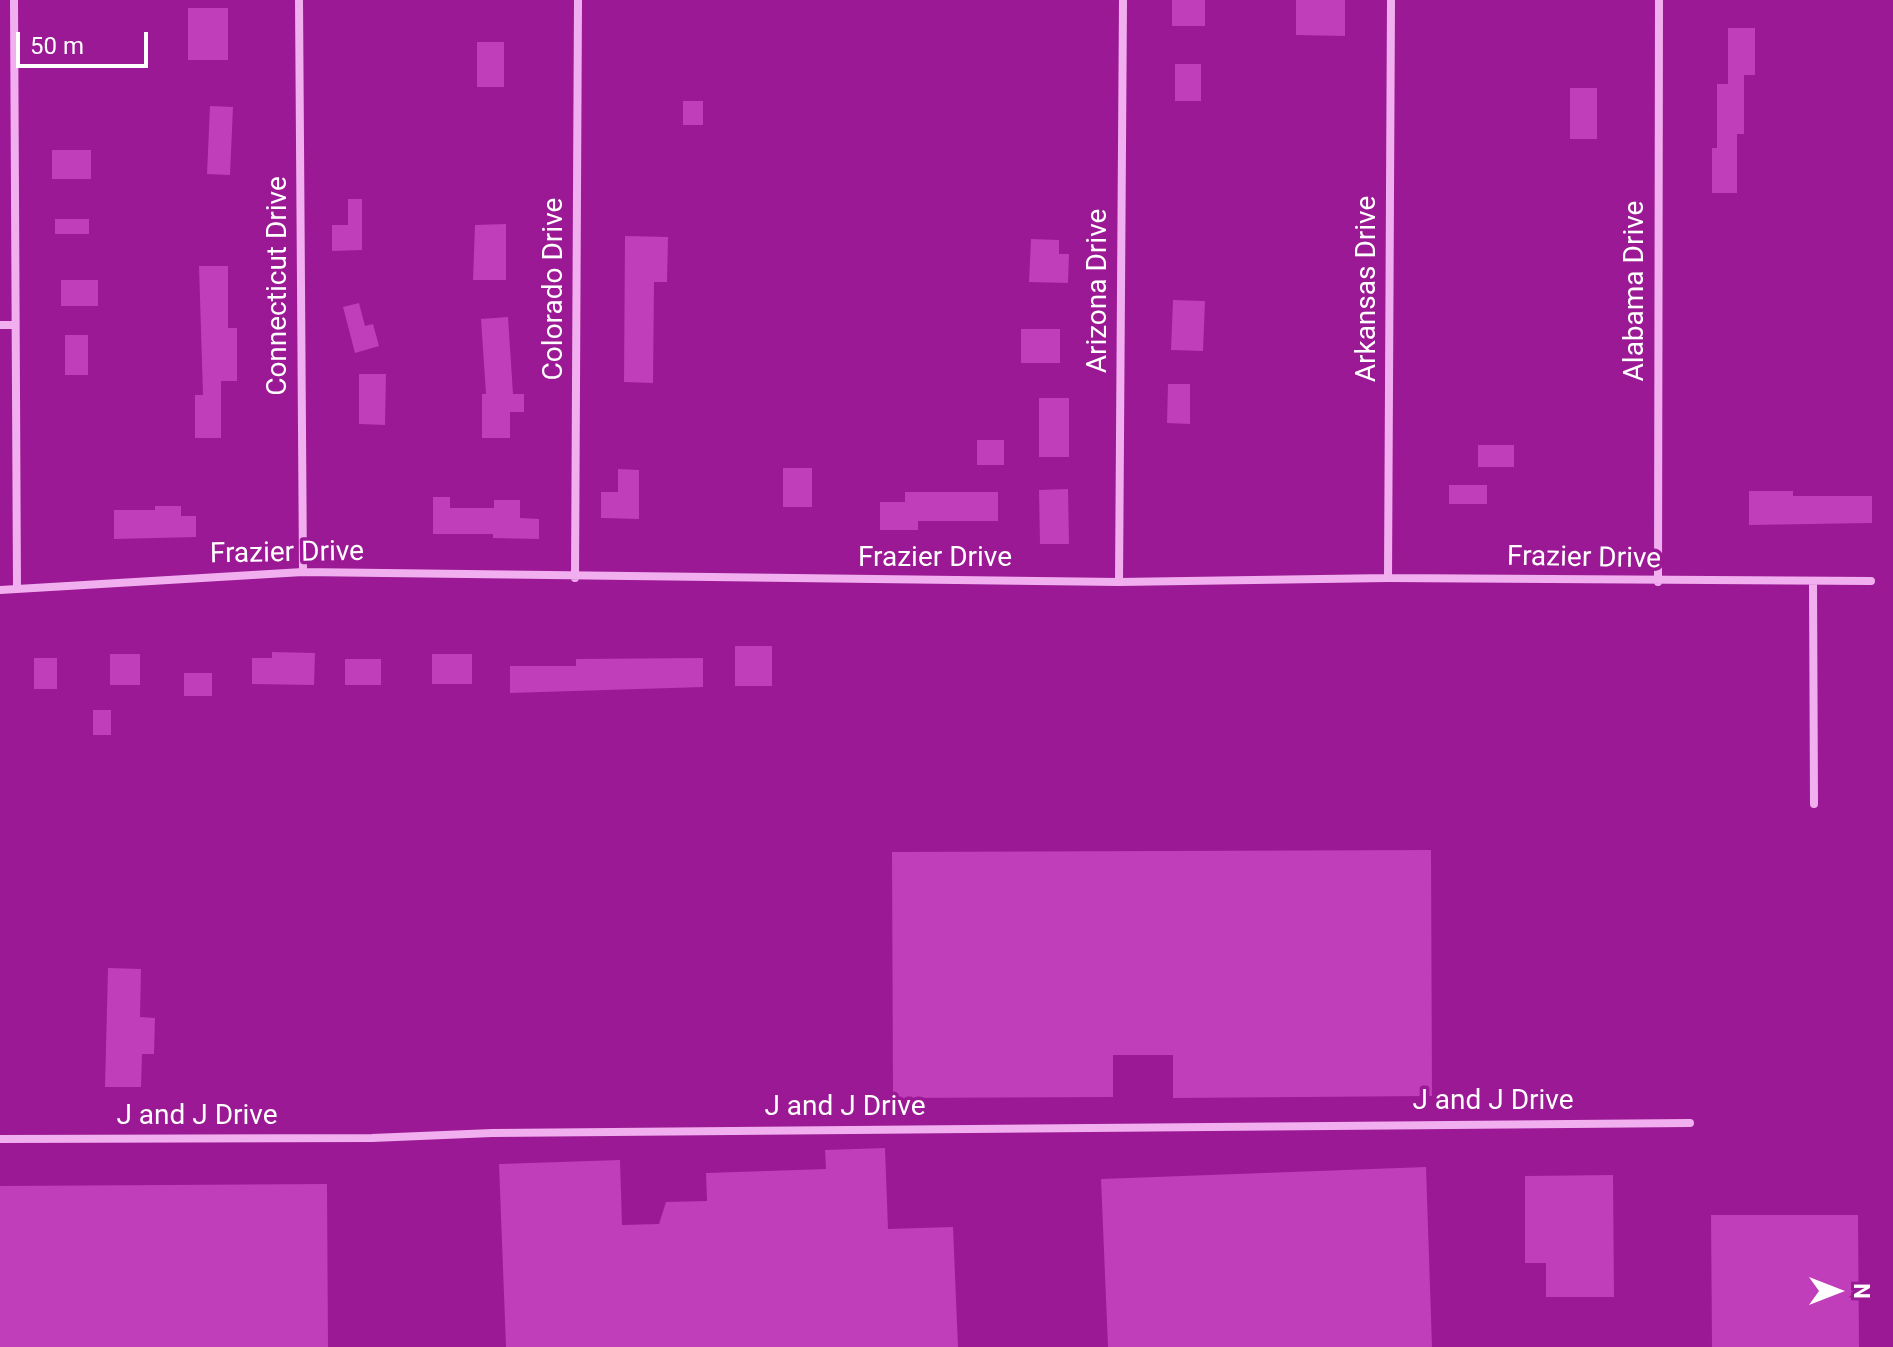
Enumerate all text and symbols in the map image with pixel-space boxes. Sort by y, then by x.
scale bar [20,16,152,66]
text: 50 m [30,32,84,60]
street label: Connecticut Drive [262,176,296,396]
street label: Arkansas Drive [1351,196,1385,382]
street label: Colorado Drive [538,198,572,380]
street label: Alabama Drive [1619,201,1653,381]
street label: Arizona Drive [1082,209,1116,373]
street label: Frazier Drive [210,536,364,572]
street label: Frazier Drive [1507,541,1661,577]
street label: Frazier Drive [858,542,1012,576]
street label: J and J Drive [1412,1085,1574,1119]
street label: J and J Drive [764,1091,926,1125]
street label: J and J Drive [116,1100,278,1134]
north arrow [1797,1251,1877,1331]
text: N [1849,1283,1874,1299]

